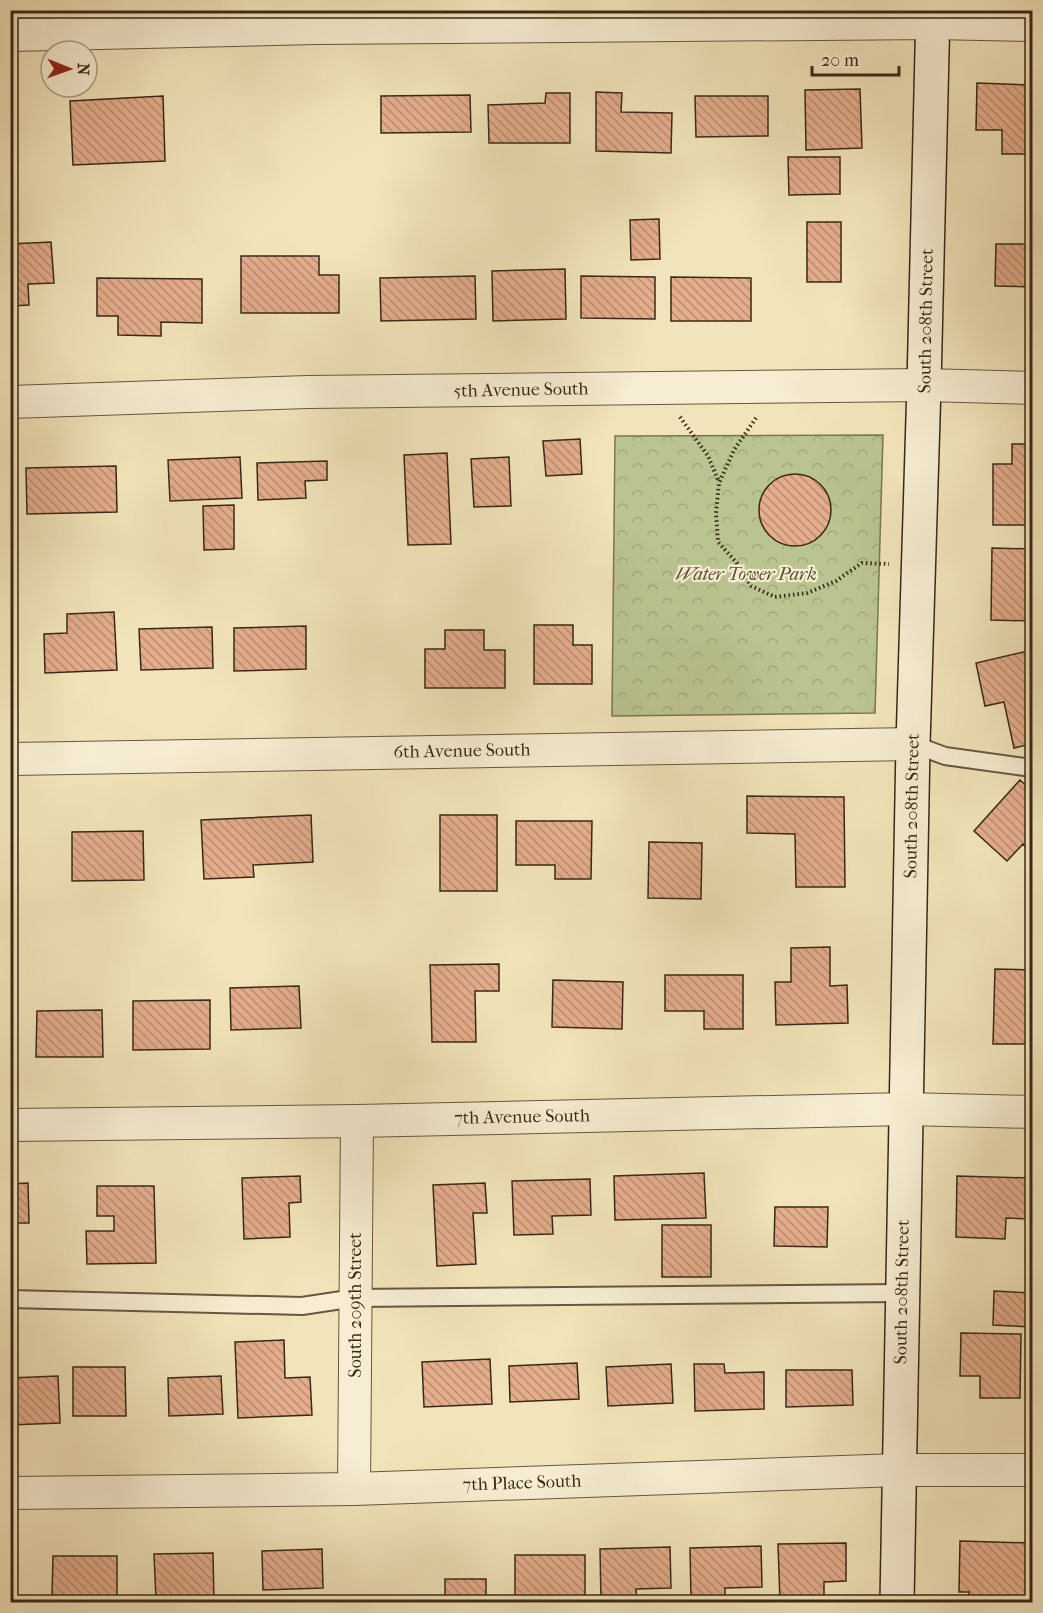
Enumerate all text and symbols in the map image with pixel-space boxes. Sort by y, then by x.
north arrow [39,39,99,99]
scale bar [812,39,899,77]
text: 20 m [821,50,859,71]
text: N [74,63,93,76]
street label: South 208th Street [914,248,938,394]
street label: 5th Avenue South [453,378,589,402]
park label: Water Tower Park [675,564,817,585]
street label: South 208th Street [900,733,924,879]
street label: 6th Avenue South [393,739,531,763]
street label: 7th Avenue South [454,1105,590,1129]
street label: South 208th Street [890,1219,914,1365]
street label: South 209th Street [345,1232,366,1378]
street label: 7th Place South [462,1470,582,1496]

